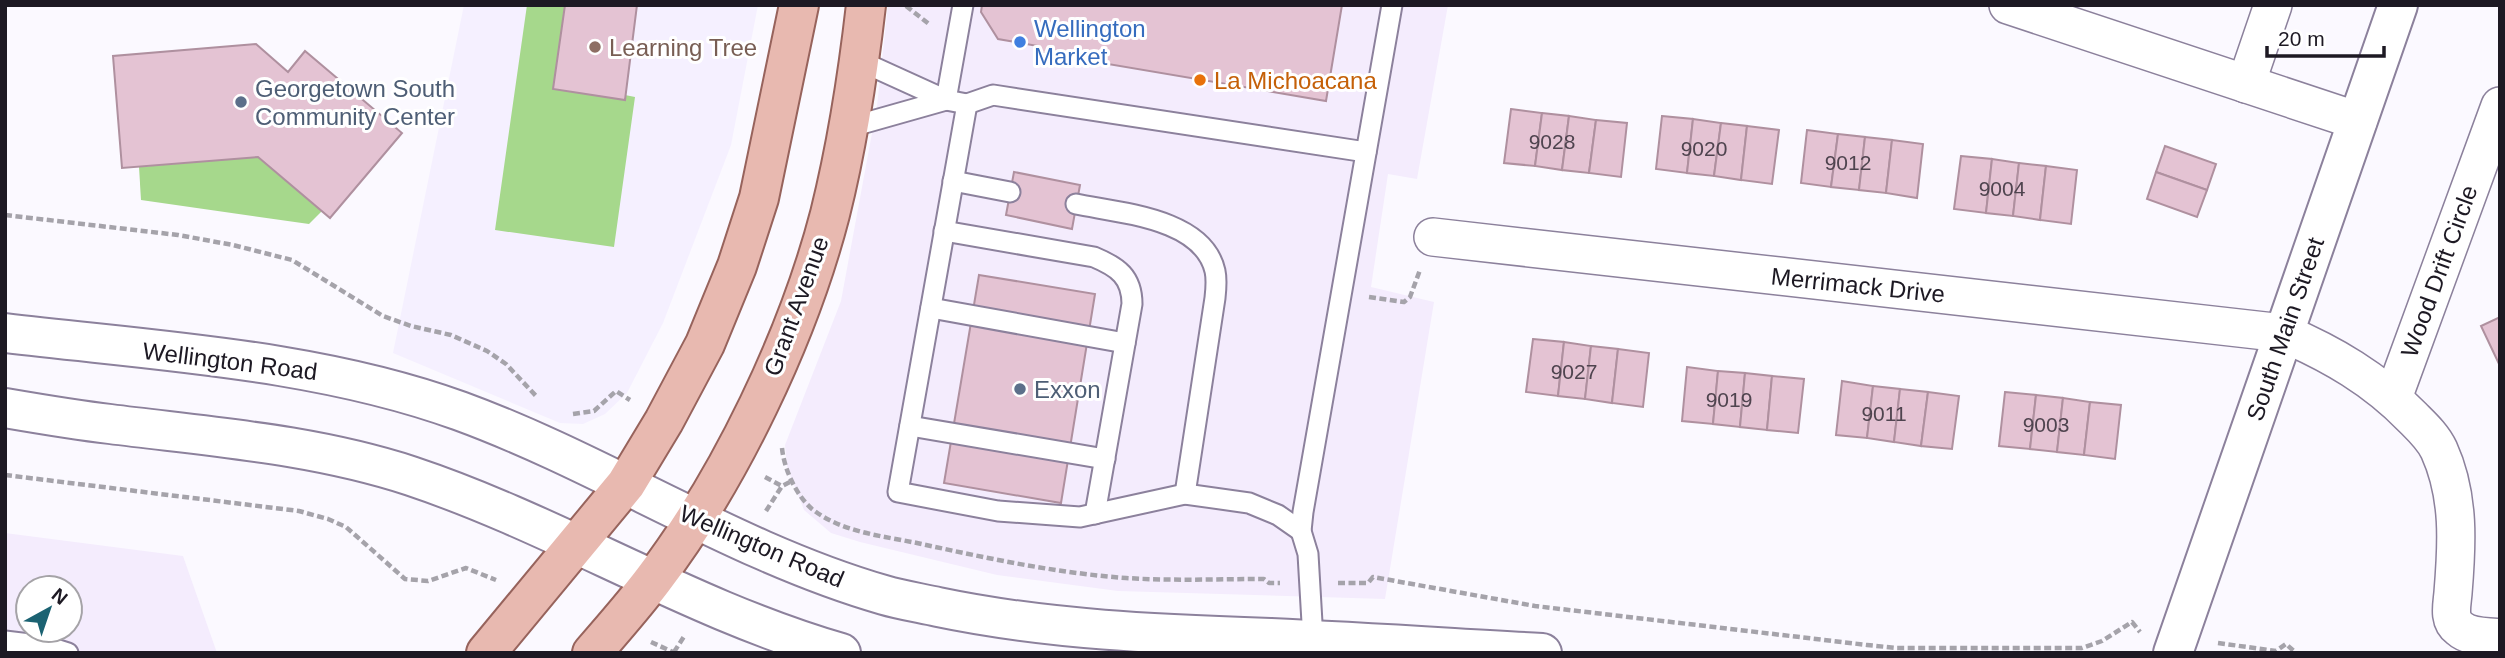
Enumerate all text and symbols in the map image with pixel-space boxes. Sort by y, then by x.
scale bar [2267,14,2384,58]
place label: Wellington Market [1034,15,1146,70]
text: 20 m [2278,27,2325,50]
place label: Learning Tree [609,34,757,61]
marker: Wellington Market [1012,34,1028,50]
marker: Learning Tree [587,39,603,55]
place label: La Michoacana [1214,67,1377,94]
marker: La Michoacana [1192,72,1208,88]
place label: Georgetown South Community Center [255,75,455,130]
marker: Georgetown South Community Center [233,94,249,110]
house number: 9028 [1529,130,1575,153]
house number: 9020 [1681,137,1727,160]
house number: 9012 [1825,151,1871,174]
house number: 9004 [1979,177,2026,200]
street label: Wood Drift Circle [2395,181,2483,361]
street label: Grant Avenue [758,233,834,379]
street label: South Main Street [2241,233,2329,424]
street label: Merrimack Drive [1770,262,1946,308]
street label: Wellington Road [141,337,319,385]
house number: 9027 [1551,360,1597,383]
place label: Exxon [1034,376,1101,403]
marker: Exxon [1012,381,1028,397]
house number: 9019 [1706,388,1752,411]
house number: 9011 [1861,402,1907,425]
house number: 9003 [2023,413,2069,436]
street label: Wellington Road [676,499,848,593]
north arrow [14,574,84,644]
text: N [48,584,72,609]

